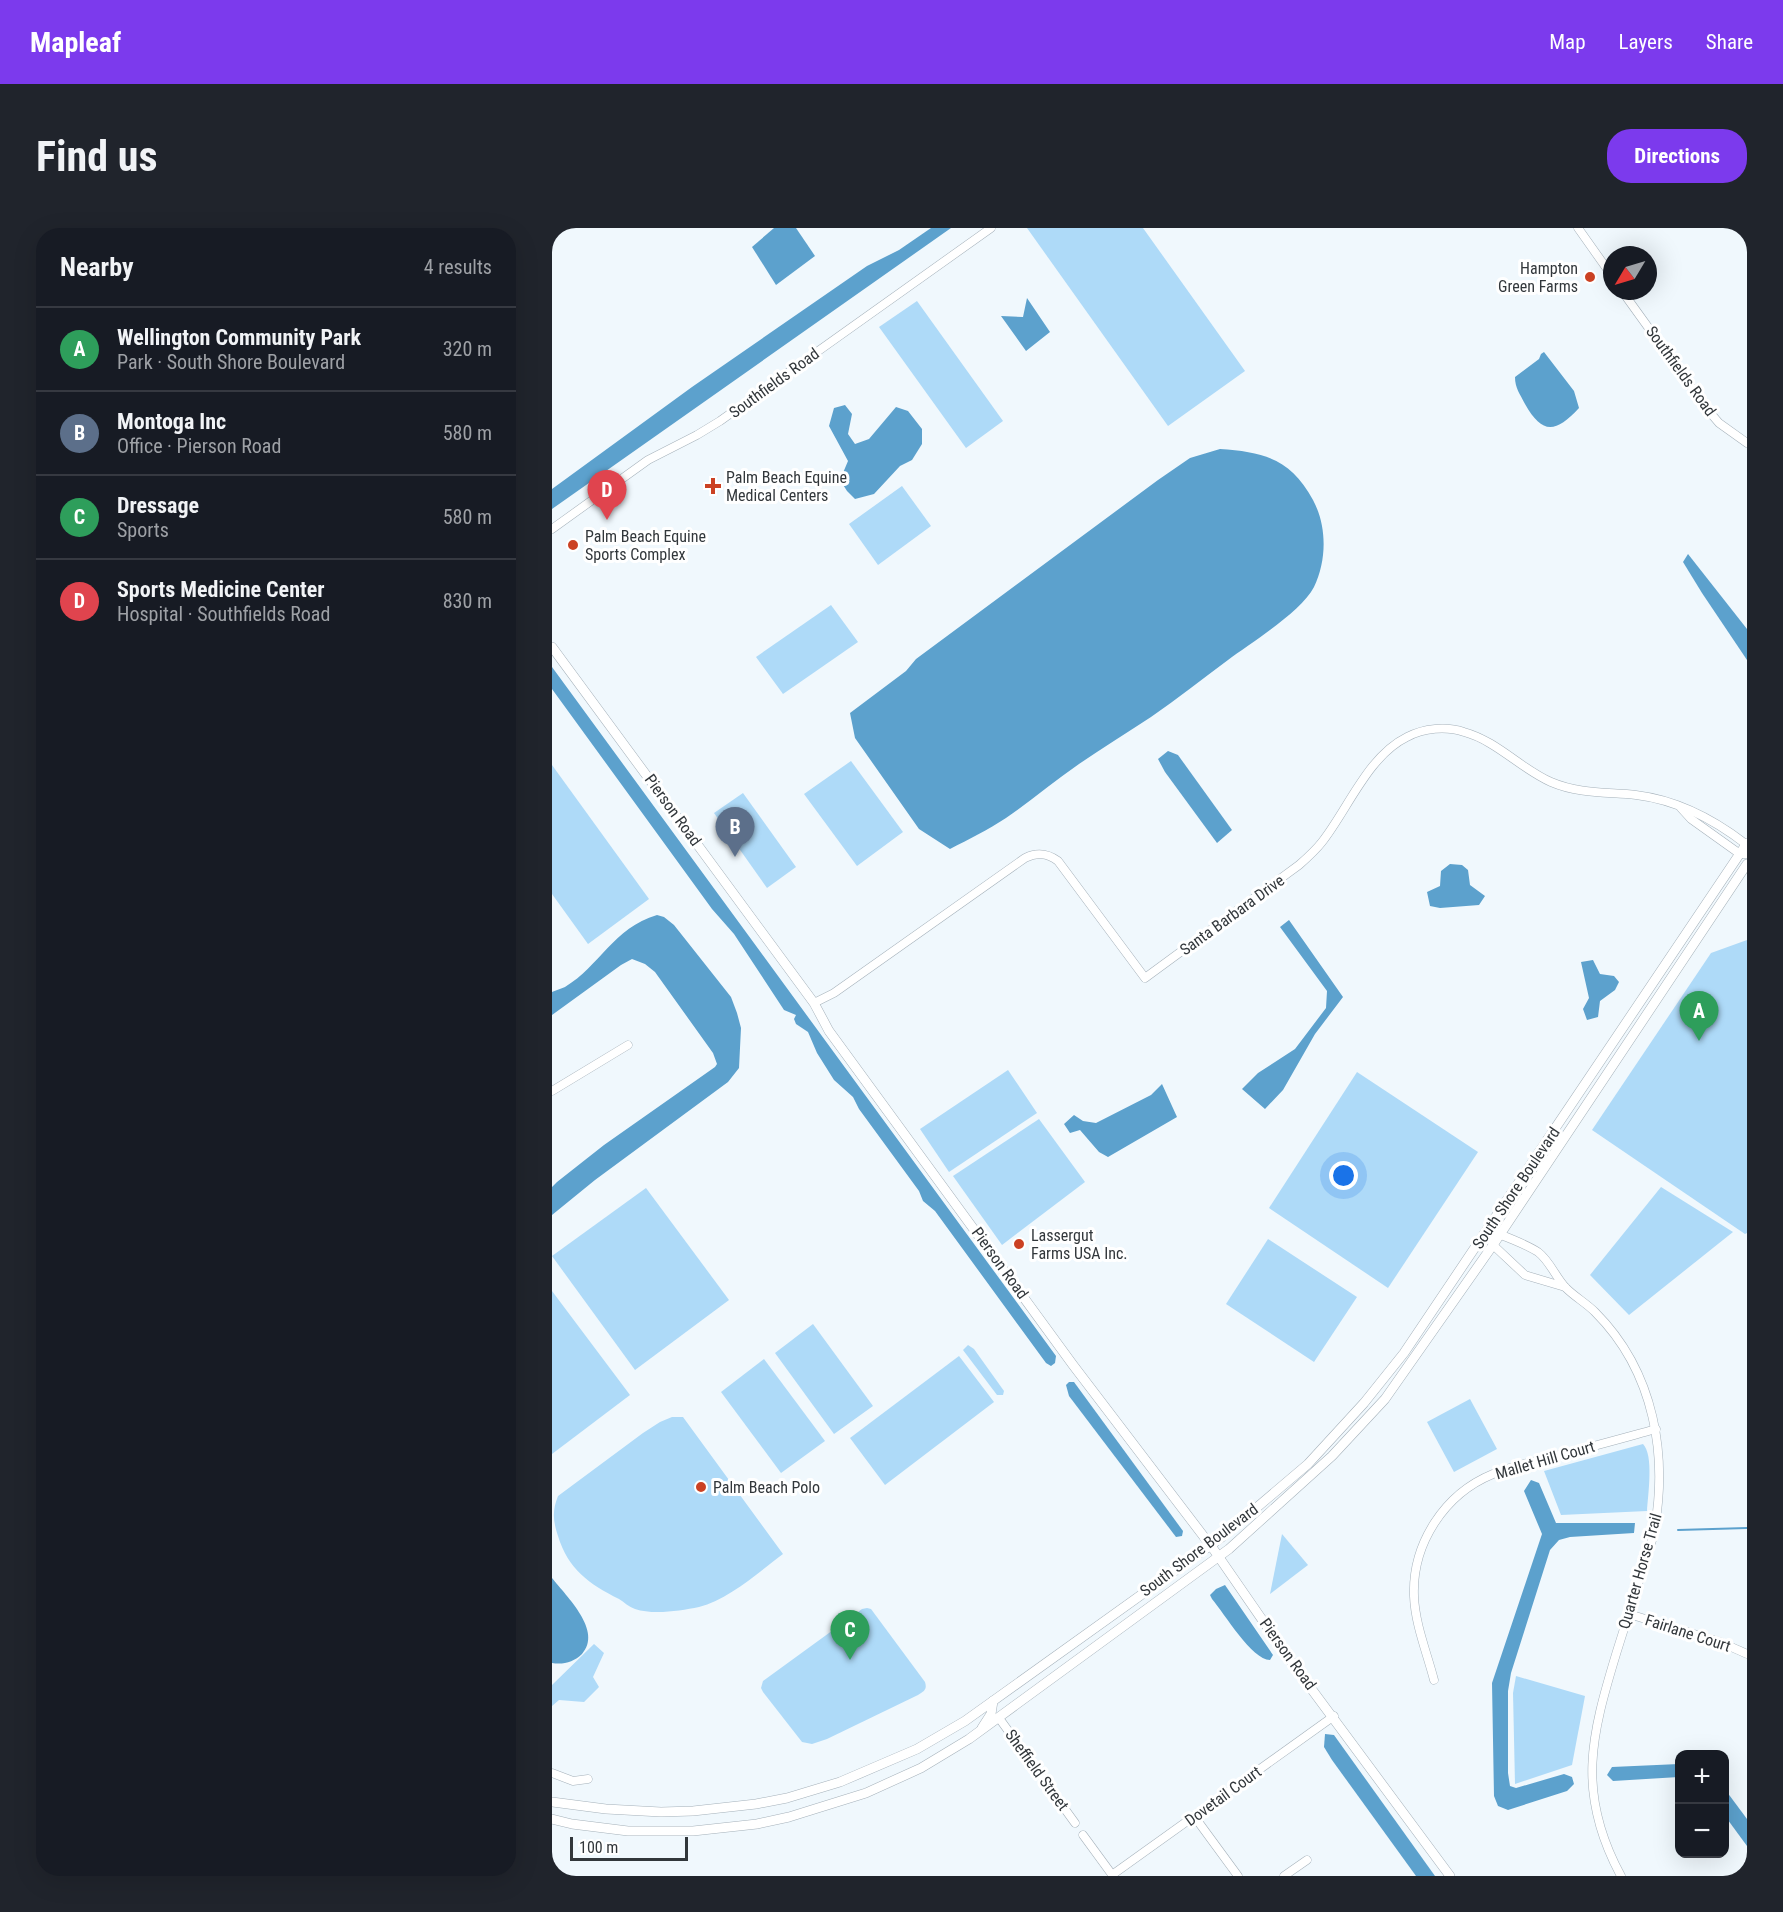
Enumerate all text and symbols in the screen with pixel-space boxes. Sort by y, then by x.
text: Mapleaf [30,26,121,59]
text: Map [1549,30,1586,54]
text: Layers [1619,30,1673,54]
text: Share [1706,30,1753,54]
button: Directions [1607,129,1747,183]
text: Find us [36,132,157,181]
north arrow [1603,246,1657,300]
text: Nearby [60,252,134,282]
text: 4 results [424,255,492,279]
place label: Hampton Green Farms [1498,259,1578,296]
marker: Hampton Green Farms [1583,270,1597,284]
street label: Southfields Road [1642,322,1720,420]
text: Wellington Community Park [117,325,361,350]
text: A [74,337,85,361]
text: 320 m [443,337,492,361]
street label: Southfields Road [725,344,823,422]
text: Park · South Shore Boulevard [117,350,345,374]
text: Montoga Inc [117,409,226,434]
text: B [74,421,85,445]
text: 580 m [443,421,492,445]
text: Office · Pierson Road [117,434,281,458]
place label: Palm Beach Equine Medical Centers [726,468,847,505]
pin: D [588,470,626,520]
marker: Palm Beach Equine Medical Centers [704,477,722,495]
text: Dressage [117,493,199,518]
text: C [74,505,85,529]
text: 580 m [443,505,492,529]
text: Sports [117,518,169,542]
place label: Palm Beach Equine Sports Complex [585,527,706,564]
marker: Palm Beach Equine Sports Complex [566,538,580,552]
text: Sports Medicine Center [117,577,325,602]
text: D [74,589,85,613]
text: 830 m [443,589,492,613]
text: Hospital · Southfields Road [117,602,330,626]
street label: Pierson Road [641,771,705,849]
pin: B [716,808,754,857]
street label: Santa Barbara Drive [1176,871,1288,959]
pin: A [1680,992,1718,1041]
street label: South Shore Boulevard [1468,1124,1564,1252]
your location [1329,1161,1358,1190]
street label: Pierson Road [968,1224,1032,1302]
place label: Lassergut Farms USA Inc. [1031,1226,1128,1263]
marker: Lassergut Farms USA Inc. [1012,1237,1026,1251]
street label: Mallet Hill Court [1493,1437,1597,1483]
place label: Palm Beach Polo [713,1478,820,1497]
marker: Palm Beach Polo [694,1480,708,1494]
street label: South Shore Boulevard [1136,1499,1262,1601]
street label: Quarter Horse Trail [1614,1511,1666,1631]
pin: C [830,1610,870,1660]
street label: Fairlane Court [1643,1610,1733,1656]
street label: Pierson Road [1256,1615,1320,1693]
street label: Sheffield Street [1001,1726,1073,1815]
map controls [1675,1750,1729,1858]
button: + [1675,1750,1729,1804]
street label: Dovetail Court [1181,1762,1265,1830]
button: − [1675,1804,1729,1858]
scale bar [570,1834,688,1862]
text: 100 m [579,1838,618,1857]

